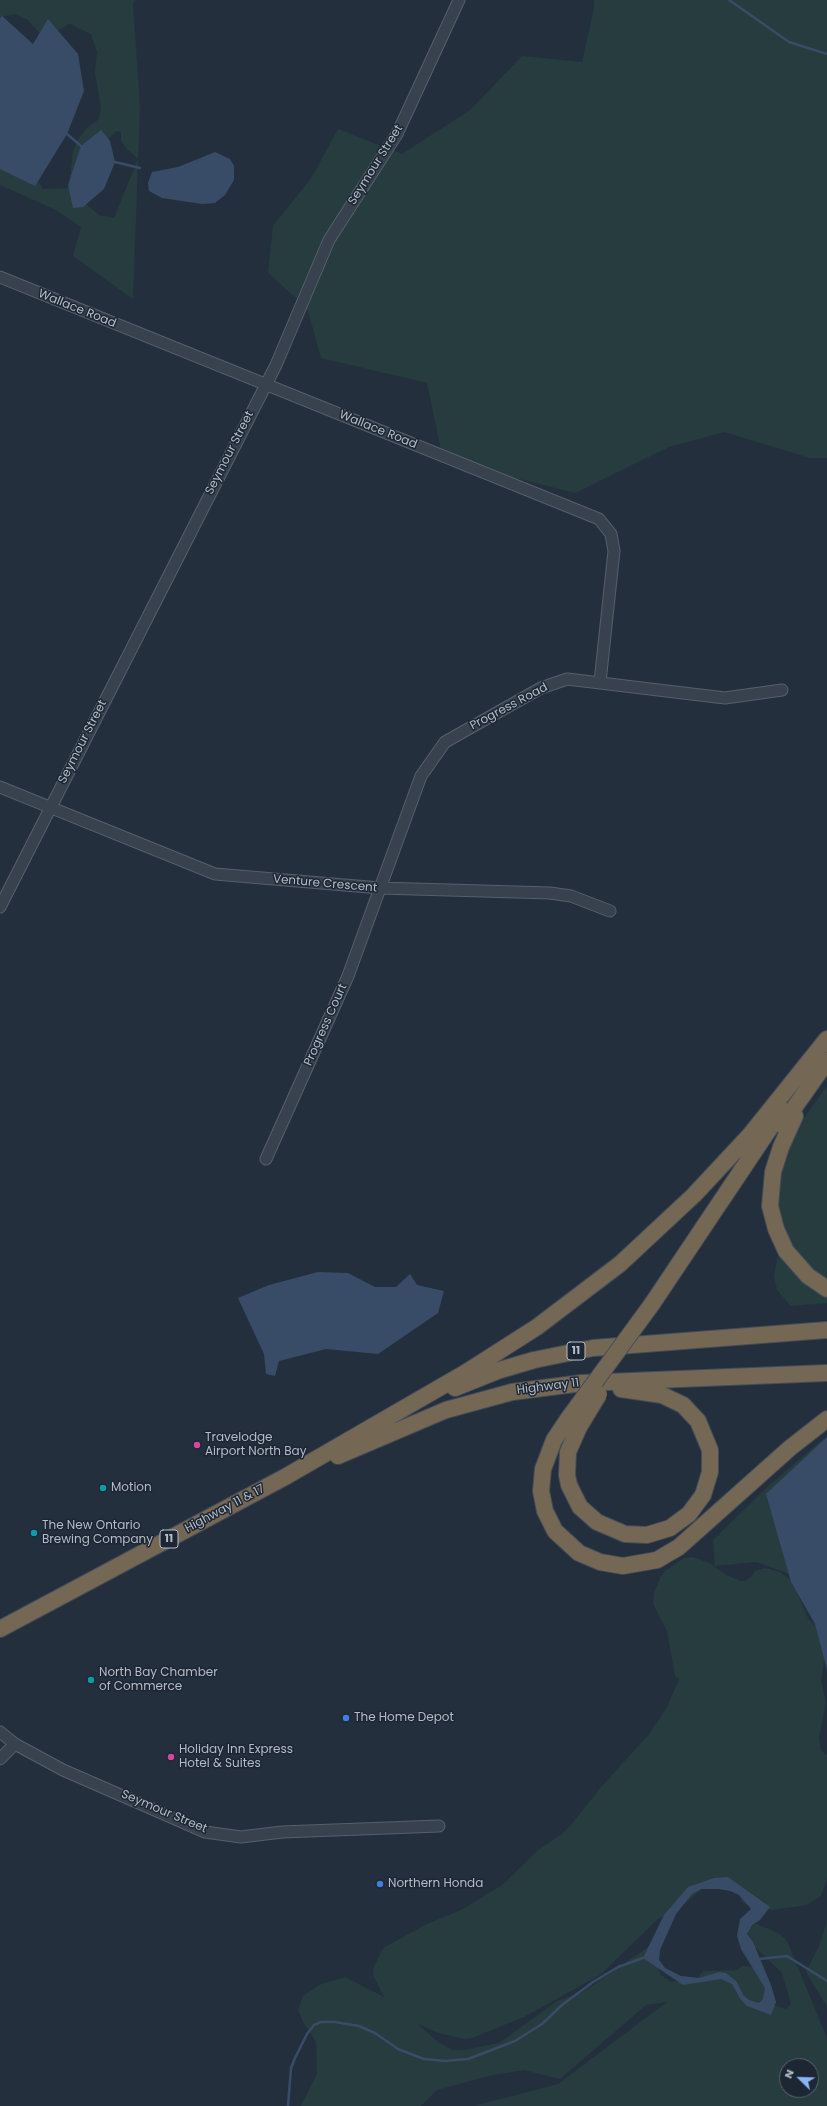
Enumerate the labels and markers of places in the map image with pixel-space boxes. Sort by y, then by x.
place label: Travelodge Airport North Bay [205,1431,306,1459]
marker: Travelodge Airport North Bay [192,1440,202,1450]
place label: Motion [111,1481,152,1495]
marker: Motion [98,1483,108,1493]
place label: The New Ontario Brewing Company [42,1519,153,1547]
marker: The New Ontario Brewing Company [29,1528,39,1538]
place label: North Bay Chamber of Commerce [99,1666,218,1694]
marker: North Bay Chamber of Commerce [86,1675,96,1685]
place label: The Home Depot [354,1711,454,1725]
marker: The Home Depot [341,1713,351,1723]
place label: Holiday Inn Express Hotel & Suites [179,1743,293,1771]
marker: Holiday Inn Express Hotel & Suites [166,1752,176,1762]
place label: Northern Honda [388,1877,483,1891]
marker: Northern Honda [375,1879,385,1889]

